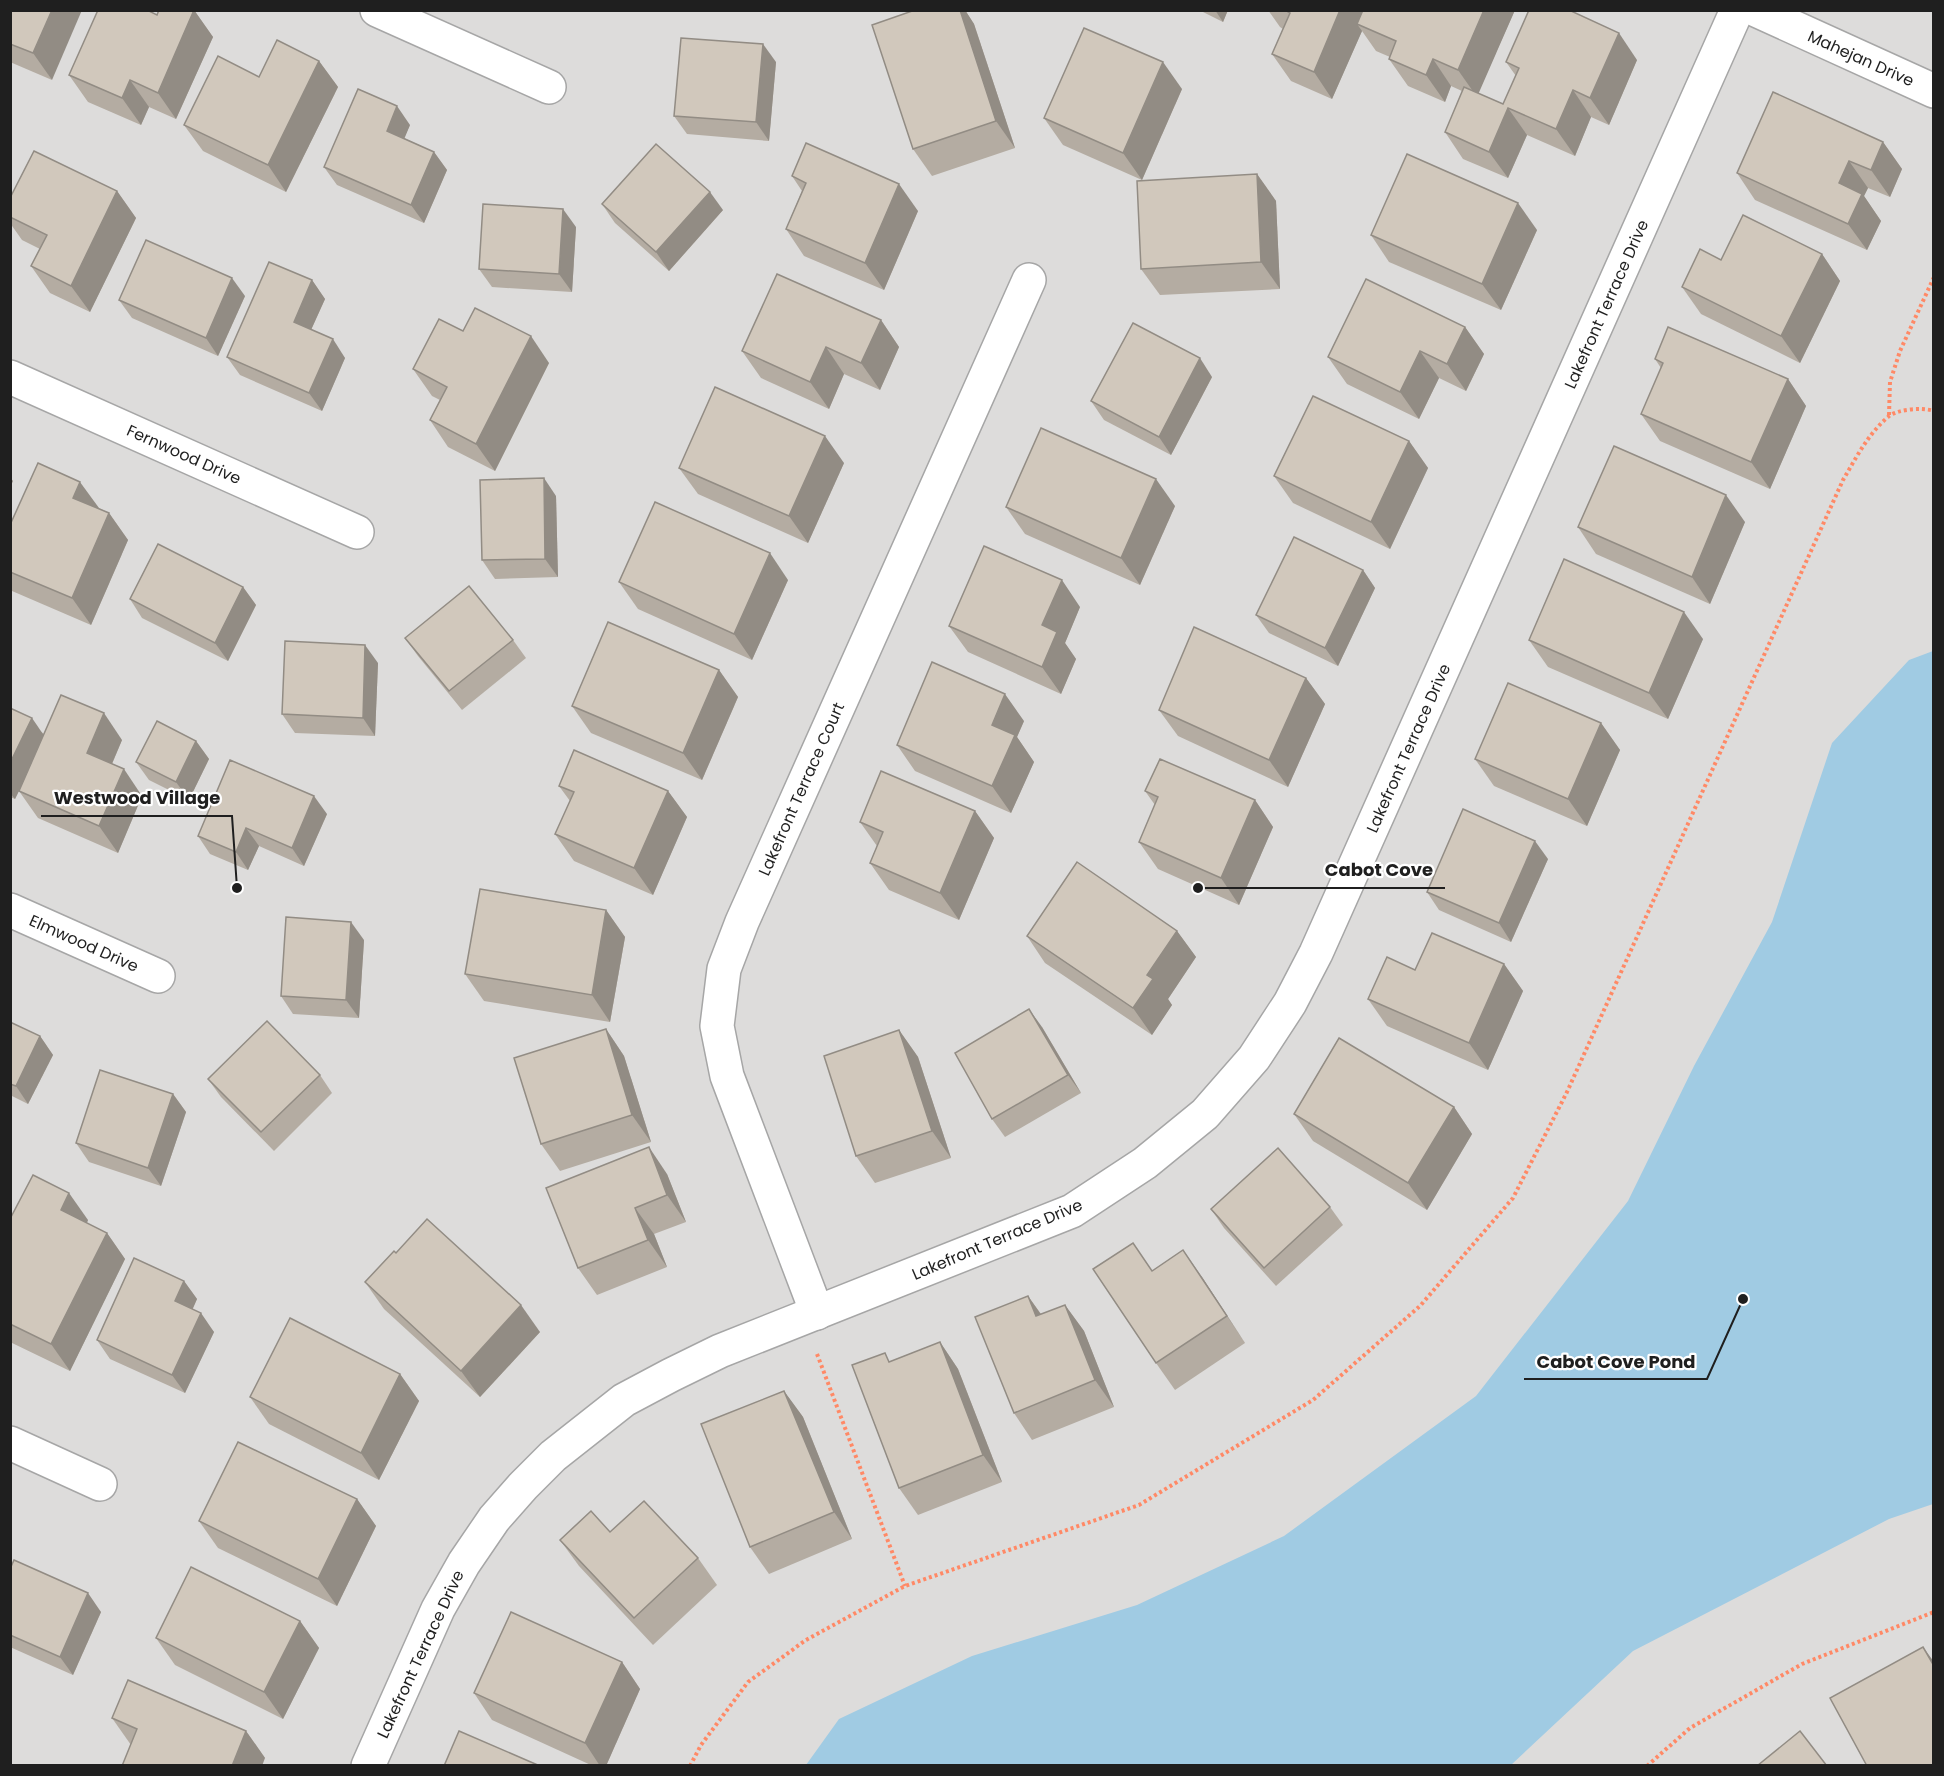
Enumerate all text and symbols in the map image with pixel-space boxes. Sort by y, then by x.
street label: Mahejan Drive [1804,25,1918,92]
street label: Lakefront Terrace Drive [1559,216,1654,392]
street label: Fernwood Drive [123,419,245,490]
street label: Lakefront Terrace Drive [1361,660,1456,836]
street label: Lakefront Terrace Court [753,699,850,880]
callout: Westwood Village [41,780,232,816]
text: Westwood Village [54,785,220,810]
callout: Cabot Cove [1313,852,1445,888]
text: Cabot Cove [1325,857,1433,882]
street label: Elmwood Drive [25,909,142,978]
street label: Lakefront Terrace Drive [908,1193,1086,1286]
callout: Cabot Cove Pond [1524,1343,1707,1379]
text: Cabot Cove Pond [1536,1349,1696,1374]
street label: Lakefront Terrace Drive [371,1566,470,1742]

